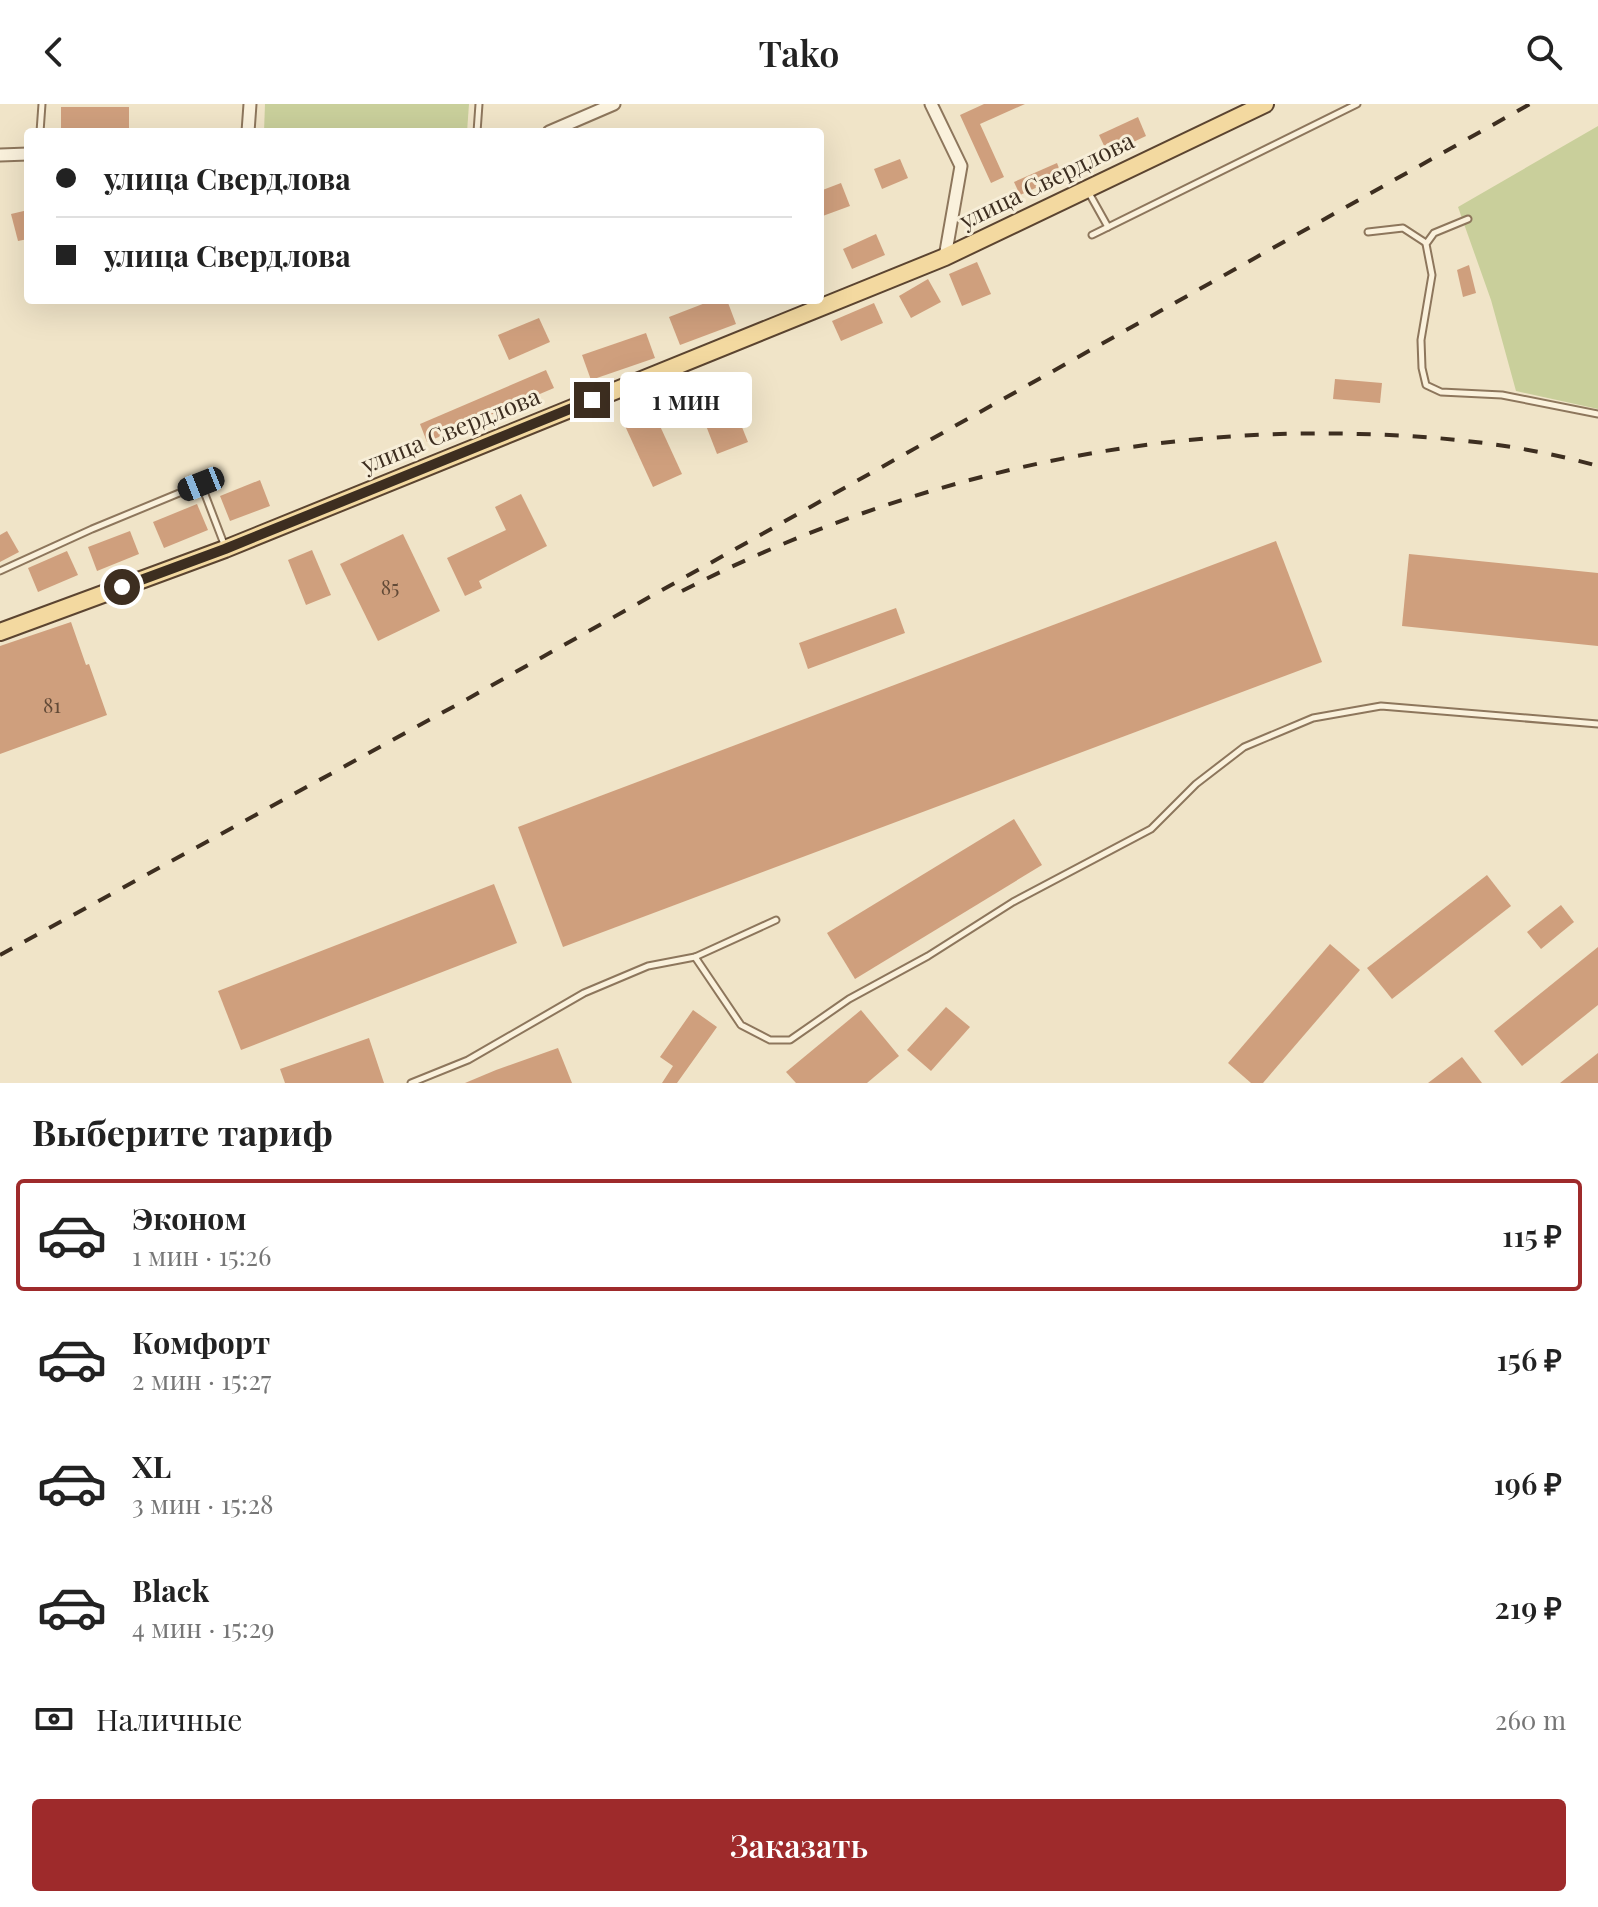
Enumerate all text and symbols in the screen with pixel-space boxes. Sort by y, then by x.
text: Tako [759,28,839,76]
icon: back [32,30,76,74]
icon: search [1522,30,1566,74]
street label: улица Свердлова [953,123,1139,236]
text: улица Свердлова [104,158,351,198]
text: улица Свердлова [104,235,351,275]
callout: 1 мин [620,372,752,428]
street label: улица Свердлова [355,379,544,480]
route end [574,382,610,418]
text: 1 мин [652,382,720,417]
car [174,464,228,504]
route start [104,569,140,605]
house number: 85 [381,573,399,600]
house number: 81 [43,691,61,718]
text: Выберите тариф [32,1107,333,1155]
text: Эконом [132,1198,247,1238]
icon: car [36,1199,108,1271]
text: 115 ₽ [1502,1215,1562,1255]
text: 1 мин · 15:26 [132,1238,271,1273]
text: Комфорт [132,1322,270,1362]
icon: car [36,1323,108,1395]
text: 156 ₽ [1497,1339,1562,1379]
text: 2 мин · 15:27 [132,1362,271,1397]
text: XL [132,1446,171,1486]
icon: car [36,1447,108,1519]
text: 196 ₽ [1493,1463,1562,1503]
text: 3 мин · 15:28 [132,1486,274,1521]
text: Black [132,1570,209,1610]
icon: car [36,1571,108,1643]
text: 219 ₽ [1495,1587,1562,1627]
text: 4 мин · 15:29 [132,1610,274,1645]
icon: cash [32,1697,76,1741]
text: Наличные [96,1699,242,1739]
text: 260 m [1495,1702,1566,1737]
button: Заказать [32,1799,1566,1891]

